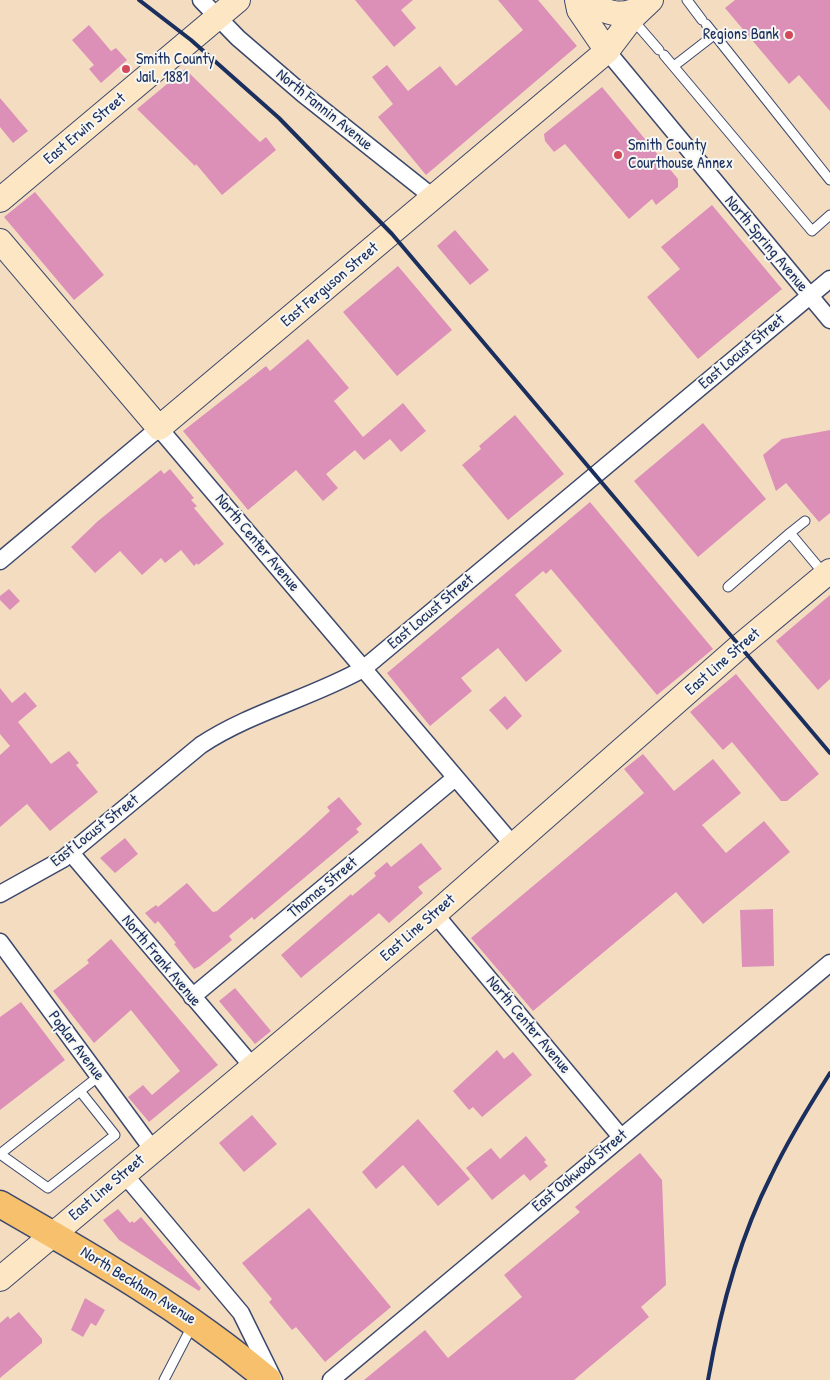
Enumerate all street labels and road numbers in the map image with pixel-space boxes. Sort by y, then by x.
street label: North Fannin Avenue [272,65,376,155]
street label: East Erwin Street [40,89,130,169]
street label: North Spring Avenue [720,192,812,296]
street label: East Ferguson Street [277,239,383,331]
street label: East Locust Street [695,310,789,394]
street label: North Center Avenue [211,490,303,596]
street label: East Locust Street [384,570,478,654]
street label: East Line Street [682,624,764,700]
street label: East Locust Street [47,791,143,871]
street label: Thomas Street [284,853,362,923]
street label: East Line Street [377,890,459,966]
street label: North Frank Avenue [117,911,205,1011]
street label: North Center Avenue [482,972,574,1078]
street label: Poplar Avenue [44,1008,108,1084]
street label: East Oakwood Street [529,1126,631,1216]
street label: East Line Street [65,1151,149,1225]
street label: North Beckham Avenue [77,1243,199,1329]

